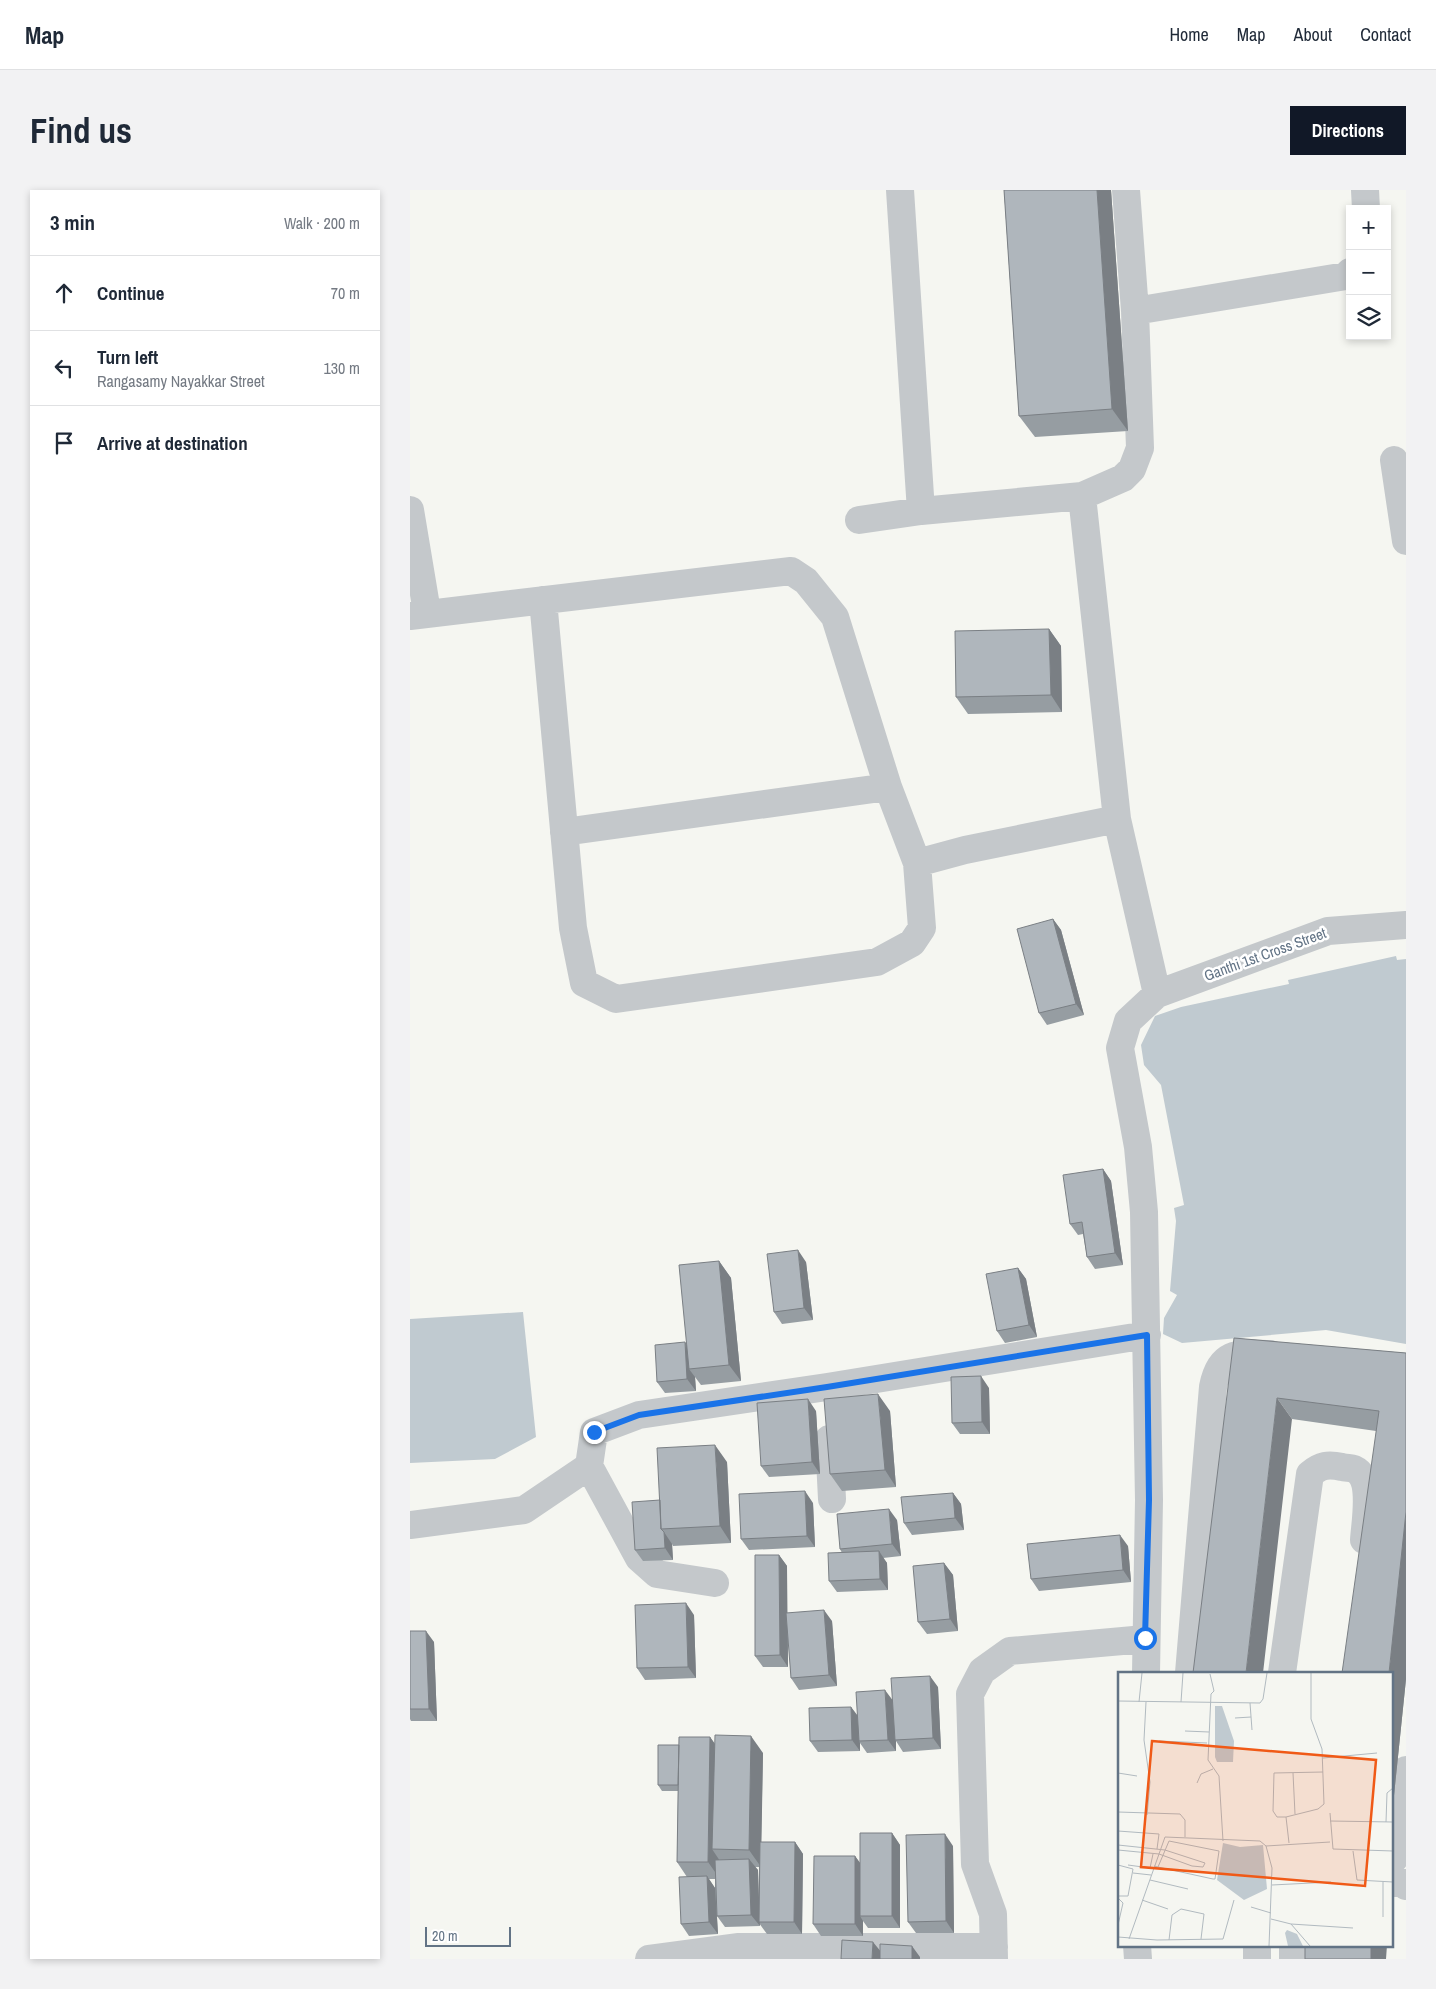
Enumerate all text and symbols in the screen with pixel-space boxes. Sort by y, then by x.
text: Map [25,19,64,51]
text: Home [1169,22,1209,47]
text: Map [1237,22,1266,47]
text: About [1294,22,1332,47]
text: Contact [1360,22,1411,47]
button: Directions [1290,106,1406,155]
text: Find us [30,107,132,154]
map controls [1346,205,1391,340]
button: + [1346,205,1391,250]
text: 3 min [50,208,95,237]
text: Walk · 200 m [284,212,360,234]
button: − [1346,250,1391,295]
icon: ahead [50,279,78,307]
text: Continue [97,280,165,306]
text: 70 m [331,282,360,304]
button: layers [1346,295,1391,340]
text: Turn left [97,344,158,370]
icon: left [50,354,78,382]
text: 130 m [324,357,360,379]
text: Rangasamy Nayakkar Street [97,370,265,392]
icon: arrive [50,429,78,457]
text: Arrive at destination [97,430,248,456]
street label: Ganthi 1st Cross Street [1201,922,1330,986]
route end [583,1421,606,1444]
route start [1134,1627,1157,1650]
inset map [1118,1672,1394,1946]
scale bar [425,1924,511,1947]
text: 20 m [432,1927,458,1945]

